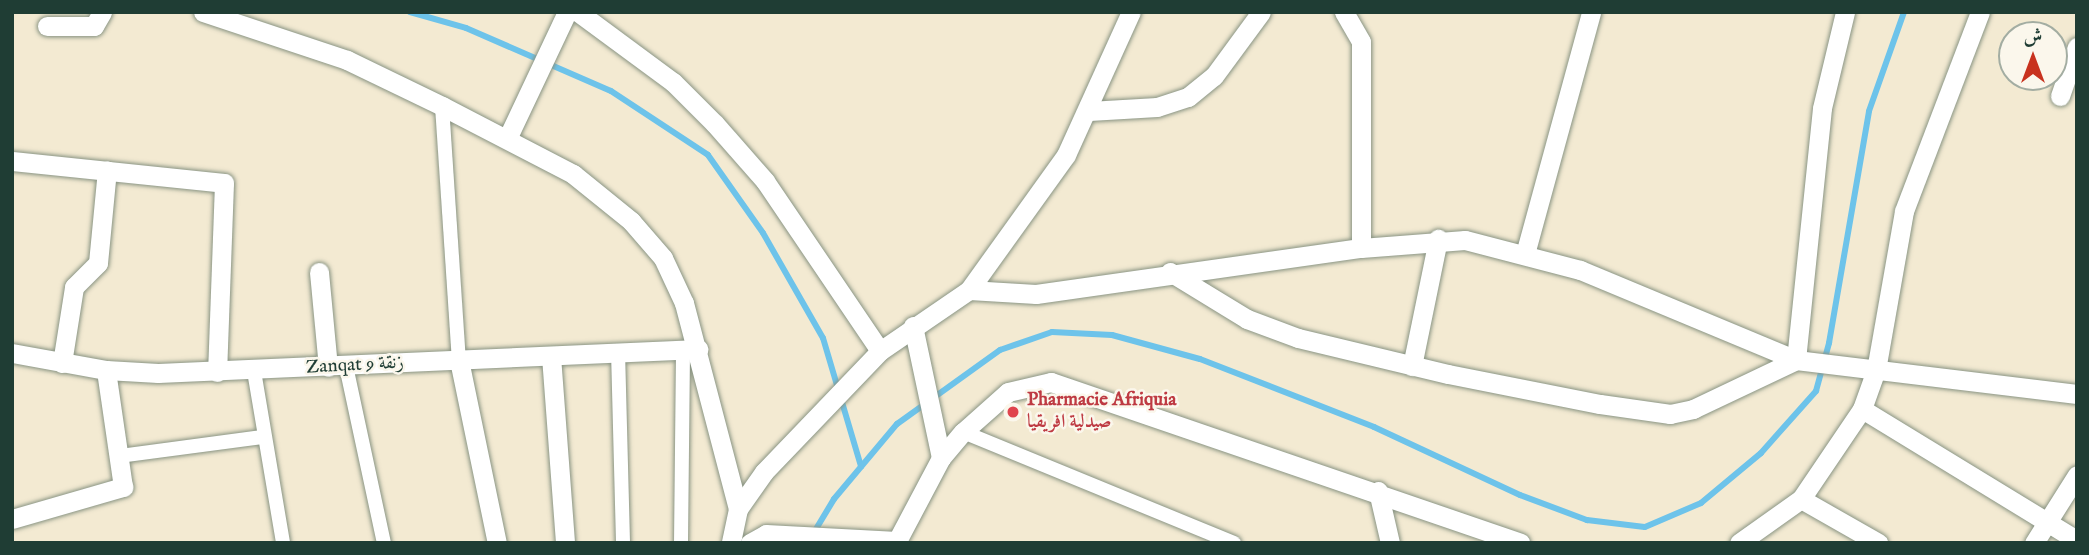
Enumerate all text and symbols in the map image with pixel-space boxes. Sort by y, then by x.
north arrow [1998,21,2068,91]
text: ش [2024,25,2042,49]
street label: Zanqat 9 زنقة [305,352,405,380]
place label: Pharmacie Afriquia صيدلية افريقيا [1027,390,1176,434]
marker: Pharmacie Afriquia صيدلية افريقيا [1005,404,1021,420]

